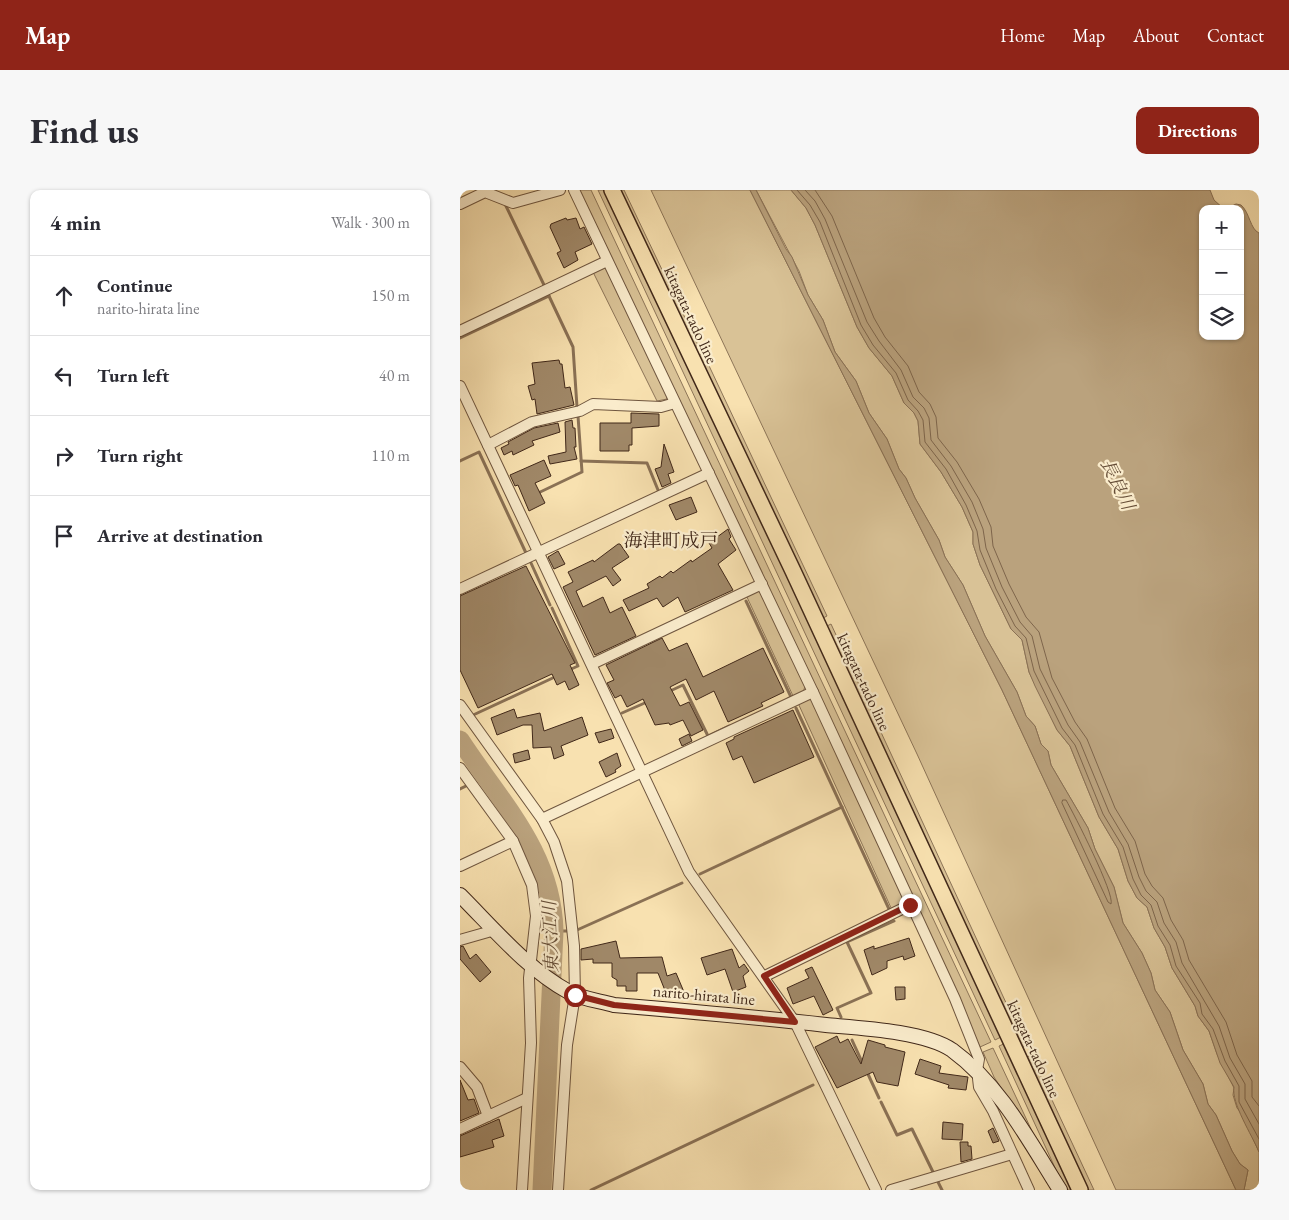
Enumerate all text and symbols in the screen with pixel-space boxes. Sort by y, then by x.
text: Map [25,20,70,51]
text: Home [1000,24,1045,47]
text: Map [1073,24,1105,47]
text: About [1133,24,1179,47]
text: Contact [1207,24,1264,47]
button: Directions [1136,107,1259,154]
text: Find us [30,108,139,153]
map controls [1199,205,1244,340]
button: + [1199,205,1244,250]
text: 4 min [50,209,101,236]
text: Walk · 300 m [331,212,410,233]
button: − [1199,250,1244,295]
street label: kitagata-tado line [659,263,723,367]
text: Continue [97,273,172,298]
icon: ahead [50,282,78,310]
text: 150 m [371,285,410,306]
button: layers [1199,295,1244,340]
text: narito-hirata line [97,298,199,319]
icon: left [50,362,78,390]
text: Turn left [97,363,169,388]
text: 40 m [379,365,410,386]
icon: right [50,442,78,470]
text: Turn right [97,443,183,468]
text: 110 m [371,445,410,466]
water label: 長良川 [1096,455,1141,515]
icon: arrive [50,522,78,550]
text: Arrive at destination [97,523,263,548]
district label: 海津町成戸 [623,528,719,553]
street label: kitagata-tado line [832,630,896,734]
route end [899,894,922,917]
water label: 東大江川 [537,899,563,973]
street label: narito-hirata line [652,980,756,1010]
route start [564,984,587,1007]
street label: kitagata-tado line [1002,997,1066,1101]

